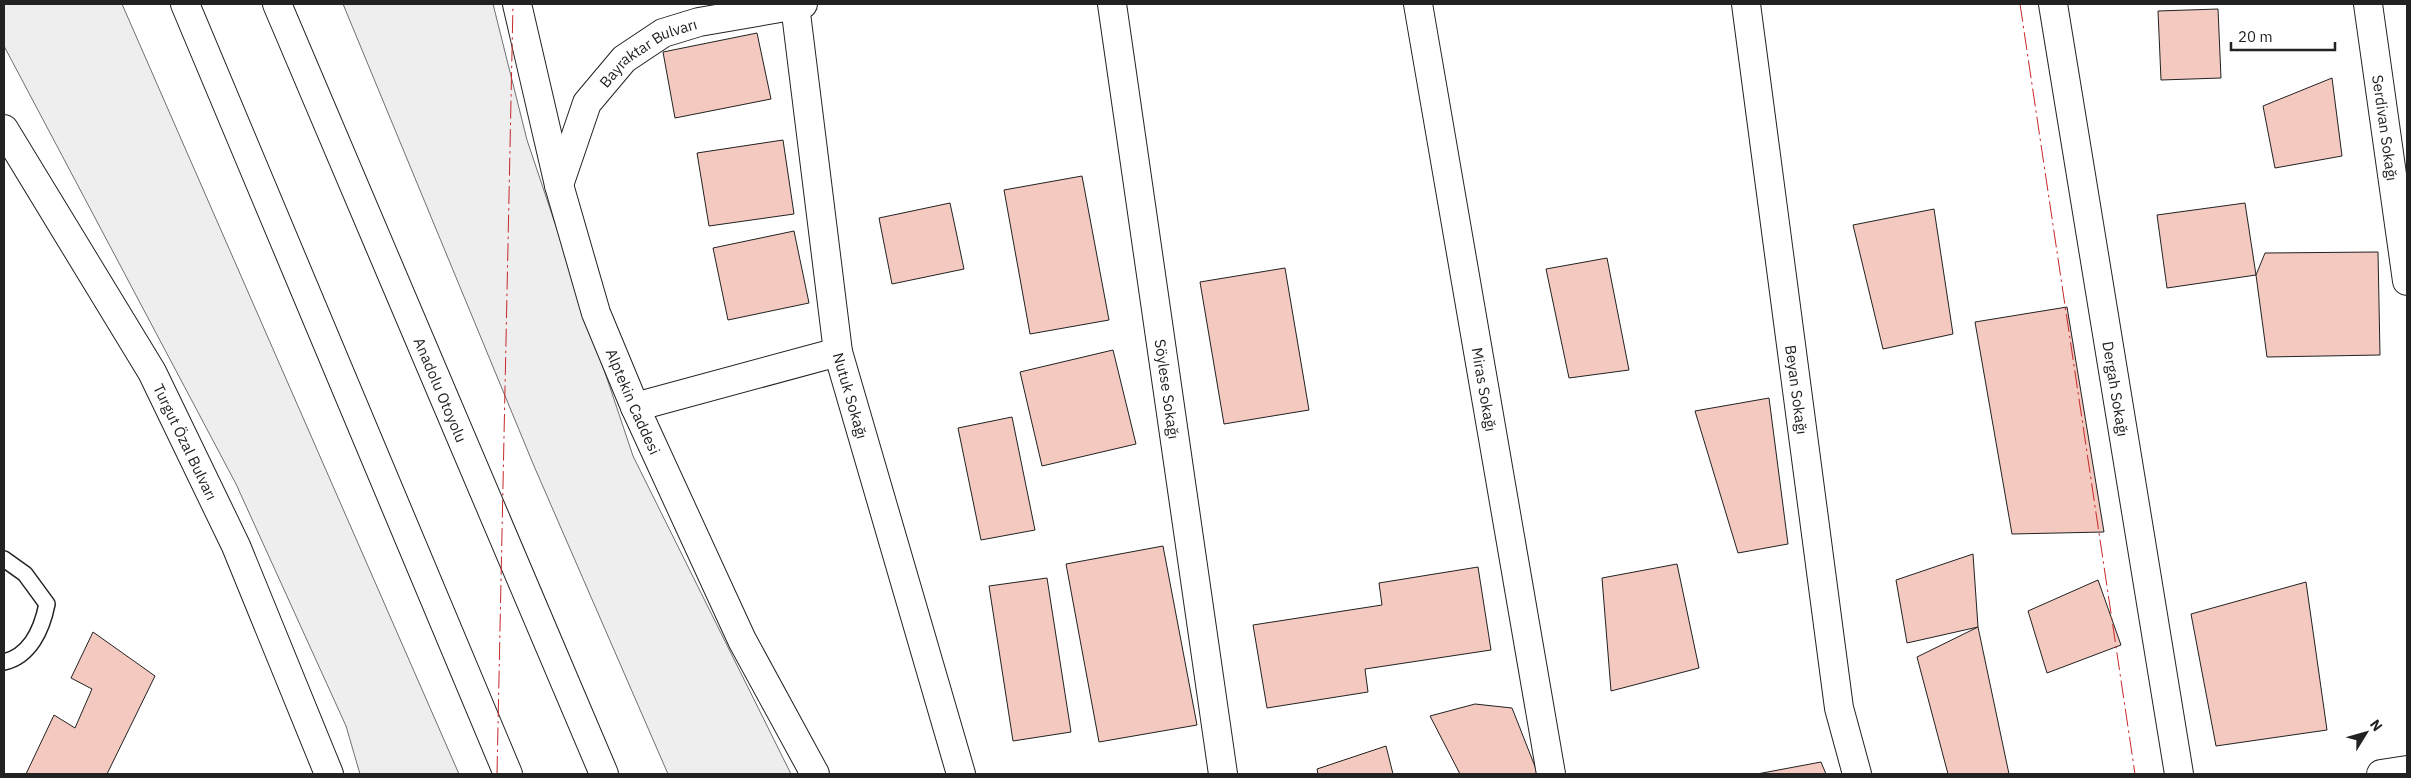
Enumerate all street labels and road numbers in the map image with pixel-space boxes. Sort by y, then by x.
street label: Bayraktar Bulvarı [595,14,699,91]
street label: Serdivan Sokağı [2369,74,2402,182]
street label: Anadolu Otoyolu [410,334,471,445]
street label: Söylese Sokağı [1151,338,1184,440]
street label: Dergah Sokağı [2099,340,2133,438]
street label: Beyan Sokağı [1782,344,1812,436]
street label: Alptekin Caddesi [602,346,665,457]
street label: Miras Sokağı [1468,346,1501,433]
street label: Nutuk Sokağı [829,350,872,441]
street label: Turgut Özal Bulvarı [150,381,222,503]

